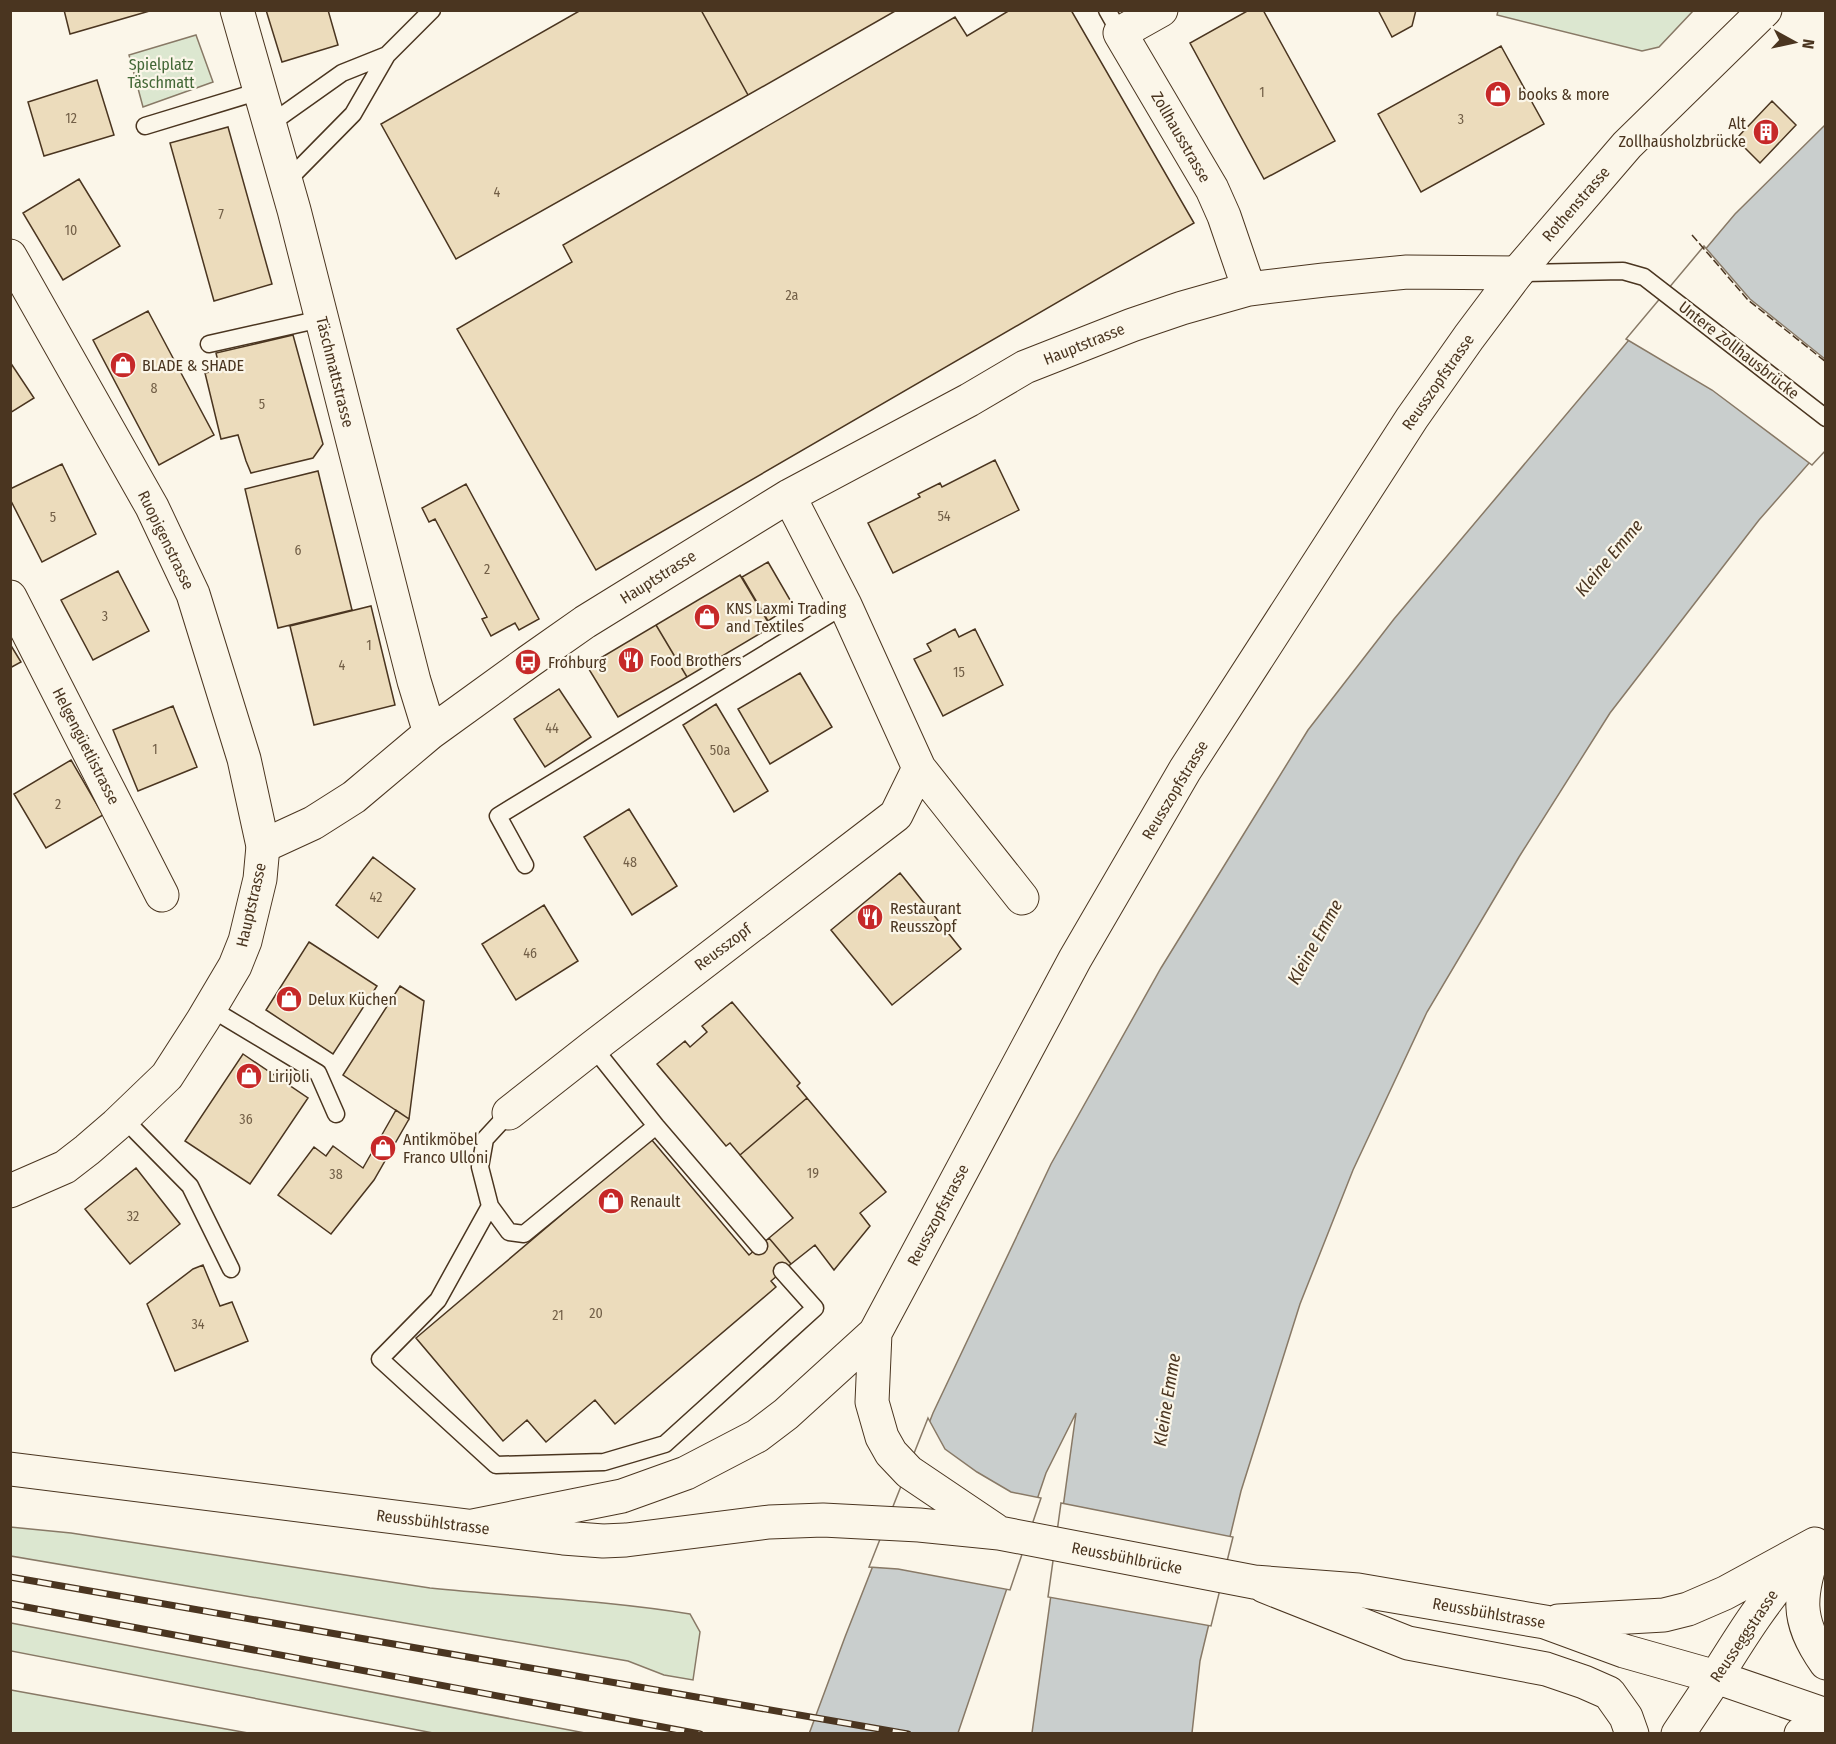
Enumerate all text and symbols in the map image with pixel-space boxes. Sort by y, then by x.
north arrow [1764,12,1824,72]
text: N [1798,38,1818,50]
park label: Spielplatz Täschmatt [127,55,195,92]
shop icon: books & more [1483,79,1513,109]
house number: 1 [1259,84,1265,101]
place label: books & more [1518,85,1610,104]
street label: Zollhausstrasse [1147,88,1215,186]
house number: 12 [65,110,77,127]
house number: 3 [1458,111,1464,128]
place label: Alt Zollhausholzbrücke [1618,114,1747,151]
building icon: Alt Zollhausholzbrücke [1751,117,1781,147]
street label: Rothenstrasse [1538,163,1614,245]
house number: 4 [494,184,501,201]
house number: 7 [218,206,224,223]
house number: 10 [65,222,77,239]
house number: 2a [786,287,799,304]
street label: Untere Zollhausbrücke [1675,297,1803,403]
street label: Täschmattstrasse [312,315,358,429]
street label: Hauptstrasse [1041,319,1127,369]
street label: Reusszopfstrasse [1398,330,1478,434]
shop icon: BLADE & SHADE [108,350,138,380]
place label: BLADE & SHADE [142,356,244,375]
house number: 8 [151,380,158,397]
house number: 5 [259,396,265,413]
street label: Ruopigenstrasse [134,487,198,593]
house number: 54 [937,508,951,525]
house number: 5 [50,509,56,526]
water label: Kleine Emme [1570,515,1648,601]
house number: 6 [295,542,302,559]
street label: Hauptstrasse [617,546,700,608]
house number: 2 [484,561,490,578]
place label: KNS Laxmi Trading and Textiles [726,599,847,636]
shop icon: KNS Laxmi Trading and Textiles [692,602,722,632]
house number: 3 [102,608,108,625]
house number: 1 [366,637,372,654]
restaurant icon: Food Brothers [616,645,646,675]
bus stop icon: Frohburg [513,647,543,677]
place label: Food Brothers [650,651,742,670]
place label: Frohburg [548,653,607,672]
house number: 4 [339,657,346,674]
house number: 15 [953,664,965,681]
street label: Helgengüetlistrasse [48,684,124,808]
house number: 44 [545,720,559,737]
street label: Reusszopfstrasse [1138,737,1212,843]
house number: 1 [152,741,158,758]
house number: 50a [710,742,730,759]
house number: 2 [55,796,61,813]
house number: 48 [623,854,637,871]
street label: Hauptstrasse [232,861,270,949]
house number: 42 [370,889,382,906]
water label: Kleine Emme [1283,895,1348,988]
place label: Restaurant Reusszopf [890,899,962,936]
restaurant icon: Restaurant Reusszopf [855,902,885,932]
street label: Reusszopf [691,919,756,975]
house number: 46 [523,945,537,962]
shop icon: Delux Küchen [274,984,304,1014]
place label: Delux Küchen [308,990,397,1009]
shop icon: Lirijoli [234,1061,264,1091]
place label: Lirijoli [268,1067,309,1086]
house number: 36 [239,1111,253,1128]
place label: Antikmöbel Franco Ulloni [403,1130,488,1167]
shop icon: Antikmöbel Franco Ulloni [368,1133,398,1163]
street label: Reusszopfstrasse [903,1161,973,1269]
house number: 19 [807,1165,819,1182]
house number: 38 [329,1166,343,1183]
shop icon: Renault [596,1186,626,1216]
place label: Renault [630,1192,681,1211]
house number: 32 [127,1208,139,1225]
house number: 20 [589,1305,603,1322]
house number: 21 [552,1307,564,1324]
house number: 34 [191,1316,205,1333]
water label: Kleine Emme [1149,1352,1185,1448]
street label: Reussbühlstrasse [375,1506,491,1538]
street label: Reussbühlbrücke [1070,1538,1184,1578]
street label: Reusseggstrasse [1706,1586,1782,1686]
street label: Reussbühlstrasse [1431,1594,1547,1632]

